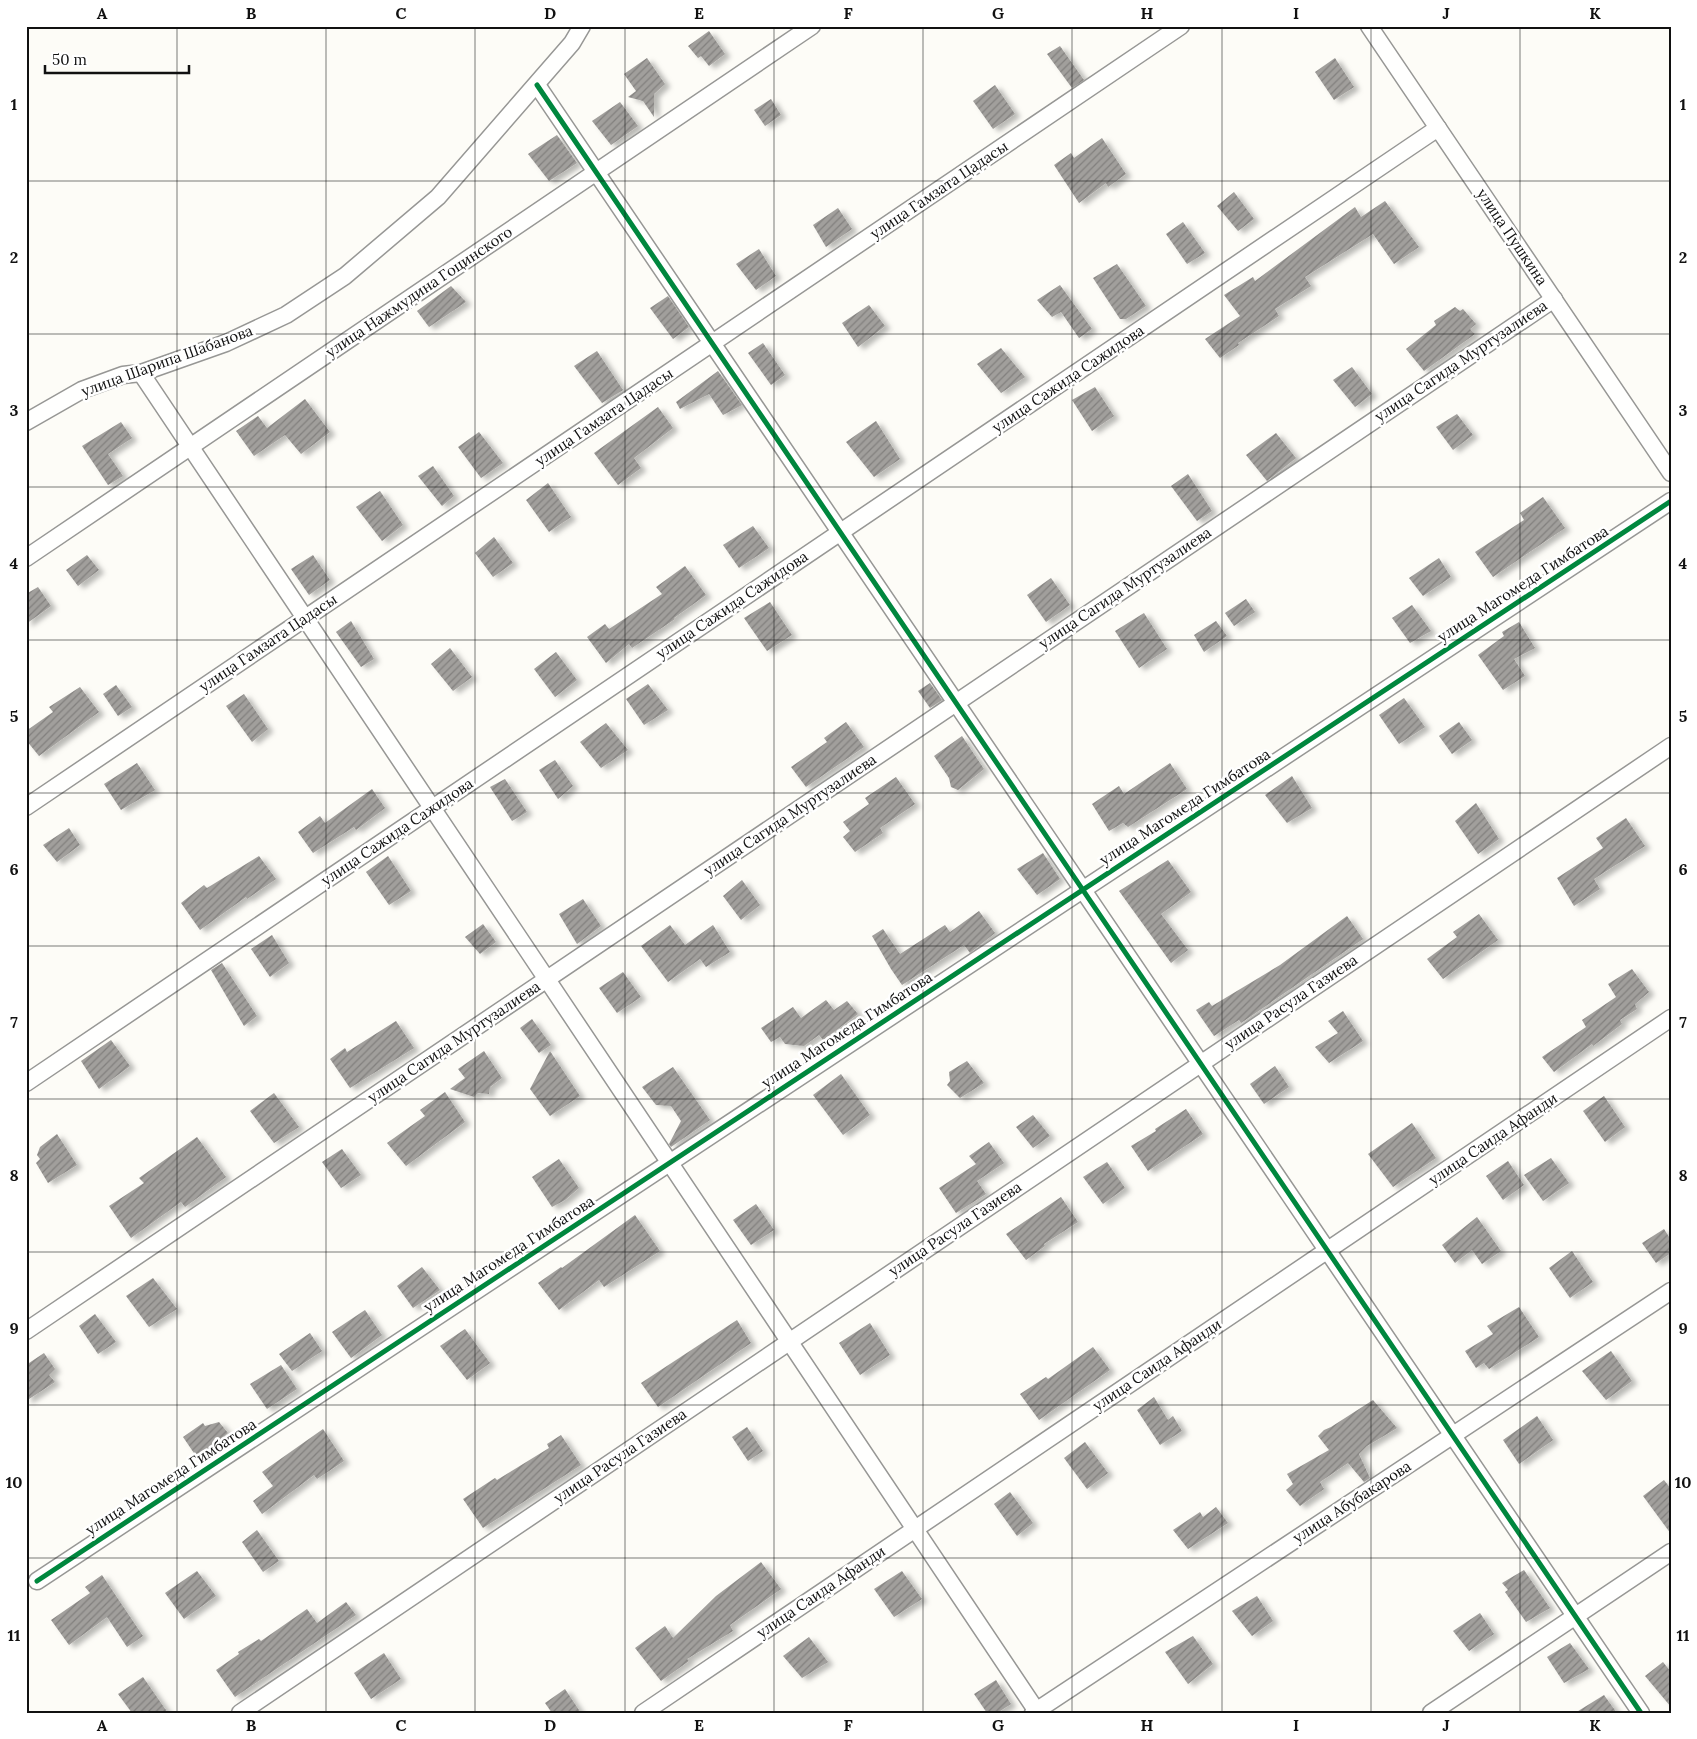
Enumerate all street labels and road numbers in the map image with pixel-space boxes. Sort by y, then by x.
street label: улица Гамзата Цадасы [866,136,1011,243]
street label: улица Пушкина [1473,185,1552,289]
street label: улица Нажмудина Гоцинского [322,222,516,361]
street label: улица Сагида Муртузалиева [1371,295,1551,426]
street label: улица Сажида Сажидова [988,320,1148,437]
street label: улица Шарипа Шабанова [78,321,256,400]
street label: улица Гамзата Цадасы [531,363,676,470]
street label: улица Магомеда Гимбатова [1434,521,1612,646]
street label: улица Сагида Муртузалиева [1035,522,1215,653]
street label: улица Сажида Сажидова [652,546,812,663]
street label: улица Гамзата Цадасы [195,589,340,696]
street label: улица Магомеда Гимбатова [1096,744,1274,869]
street label: улица Сагида Муртузалиева [700,749,880,880]
street label: улица Сажида Сажидова [317,773,477,890]
street label: улица Расула Газиева [1221,950,1361,1053]
street label: улица Магомеда Гимбатова [758,967,936,1092]
street label: улица Сагида Муртузалиева [364,976,544,1107]
street label: улица Саида Афанди [1425,1088,1561,1189]
street label: улица Расула Газиева [885,1177,1025,1280]
street label: улица Магомеда Гимбатова [420,1191,598,1316]
street label: улица Саида Афанди [1089,1314,1225,1415]
street label: улица Расула Газиева [550,1404,690,1507]
street label: улица Магомеда Гимбатова [82,1414,260,1539]
street label: улица Абубакарова [1289,1456,1415,1547]
street label: улица Саида Афанди [753,1541,889,1642]

